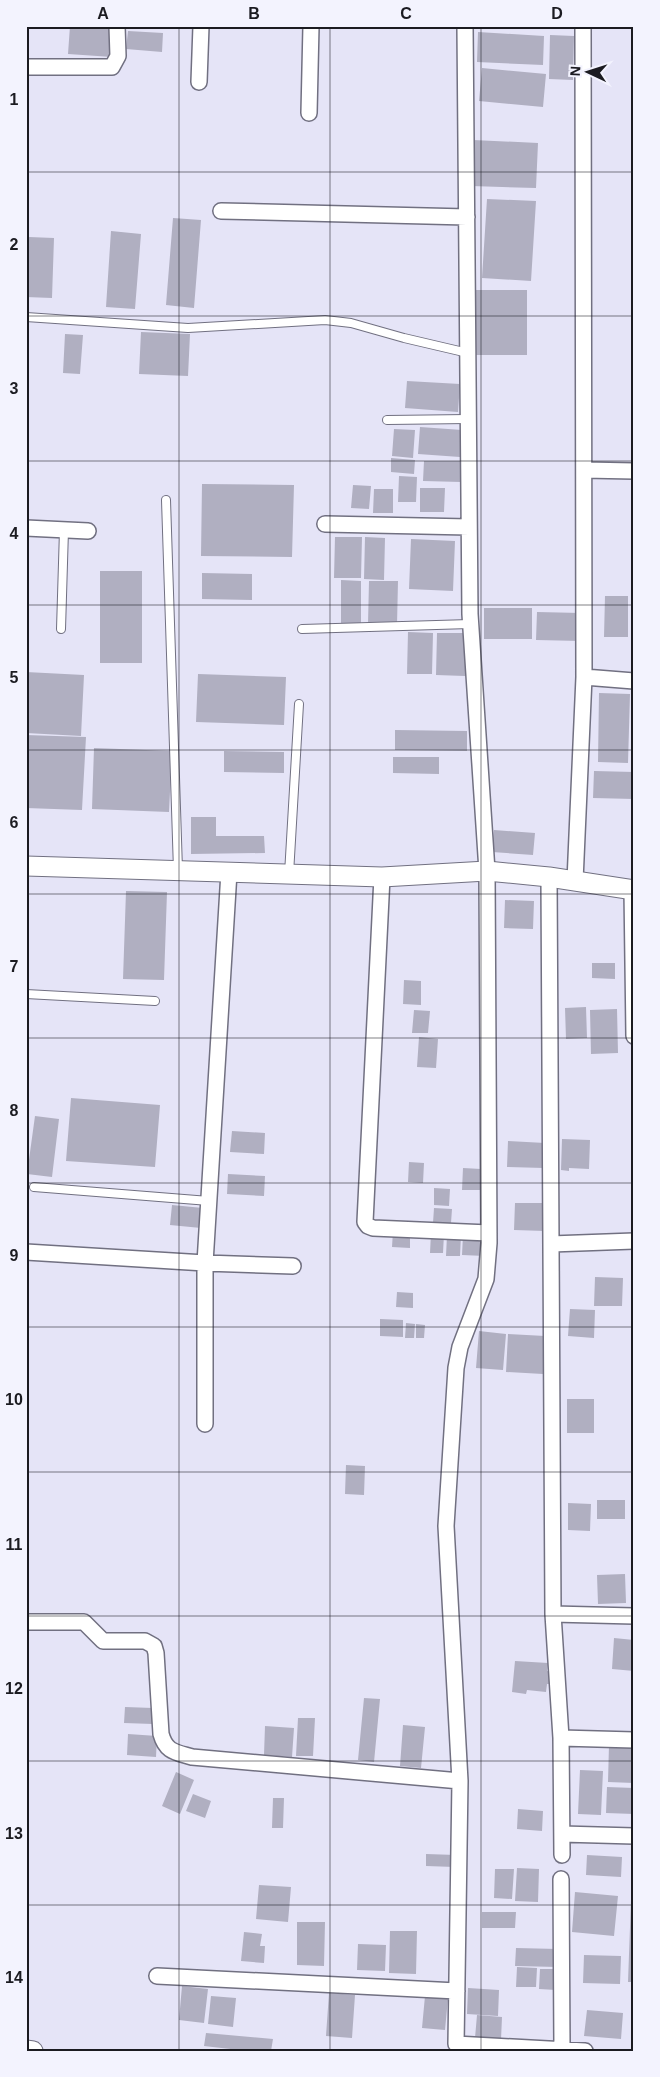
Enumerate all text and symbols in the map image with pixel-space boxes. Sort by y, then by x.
text: A [97,5,109,22]
text: B [248,5,260,22]
text: C [400,5,412,22]
text: D [551,5,563,22]
north arrow [562,48,612,98]
text: N [567,65,583,77]
text: 1 [10,91,19,108]
text: 2 [10,236,19,253]
text: 3 [10,380,19,397]
text: 4 [10,525,19,542]
text: 5 [10,669,19,686]
text: 6 [10,814,19,831]
text: 7 [10,958,19,975]
text: 8 [10,1102,19,1119]
text: 9 [10,1247,19,1264]
text: 10 [5,1391,23,1408]
text: 11 [6,1536,23,1553]
text: 12 [5,1680,23,1697]
text: 13 [5,1825,23,1842]
text: 14 [5,1969,23,1986]

